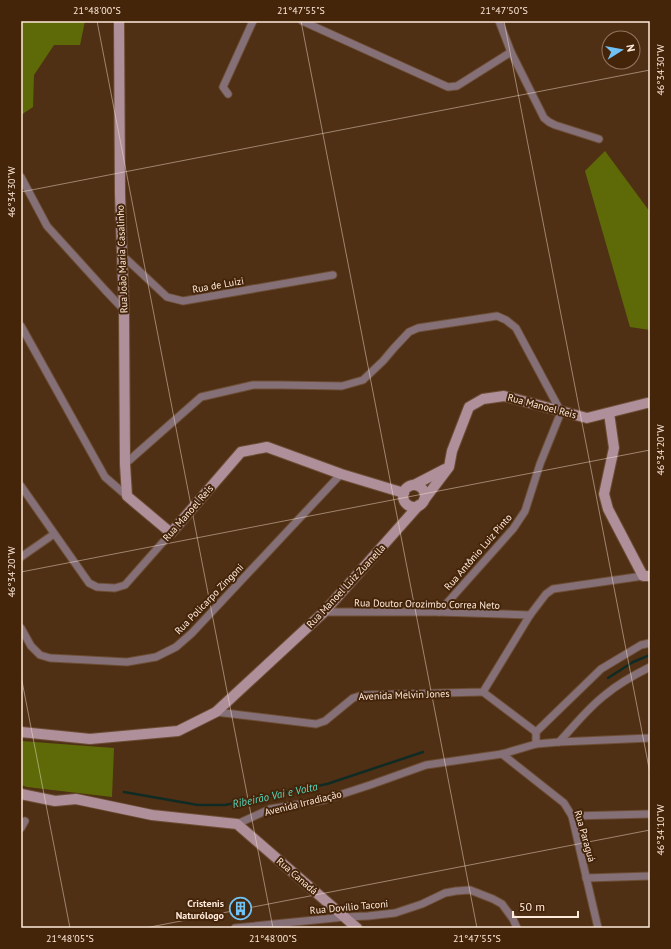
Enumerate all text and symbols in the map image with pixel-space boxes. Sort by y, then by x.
text: 21°48'00"S [73,4,121,17]
text: 21°47'55"S [277,4,325,17]
text: 21°47'50"S [480,4,528,17]
north arrow [601,30,641,70]
text: N [623,43,638,53]
text: 46°34'30"W [654,44,667,96]
text: 46°34'30"W [5,166,18,218]
street label: Rua João Maria Casalinho [114,205,130,313]
street label: Rua de Luizi [191,274,245,296]
street label: Rua Manoel Reis [506,391,578,421]
text: 46°34'20"W [654,424,667,476]
street label: Rua Manoel Reis [160,482,216,544]
street label: Rua Antônio Luiz Pinto [441,511,515,593]
street label: Rua Manoel Luiz Zuanella [304,541,388,631]
text: 46°34'20"W [5,546,18,598]
street label: Rua Policarpo Zingoni [172,561,246,637]
street label: Rua Doutor Orozimbo Correa Neto [354,596,500,612]
street label: Avenida Melvin Jones [358,687,450,703]
water label: Ribeirão Vai e Volta [231,779,320,811]
street label: Avenida Irradiação [263,787,343,819]
text: 46°34'10"W [654,804,667,856]
street label: Rua Paraguá [571,809,599,863]
street label: Rua Canadá [274,855,320,897]
scale bar [513,893,578,919]
building icon: Cristenis Naturólogo [227,896,253,922]
place label: Cristenis Naturólogo [176,897,225,922]
street label: Rua Dovílio Taconi [309,897,389,917]
text: 50 m [519,899,545,914]
text: 21°48'05"S [46,932,94,945]
text: 21°48'00"S [249,932,297,945]
text: 21°47'55"S [453,932,501,945]

